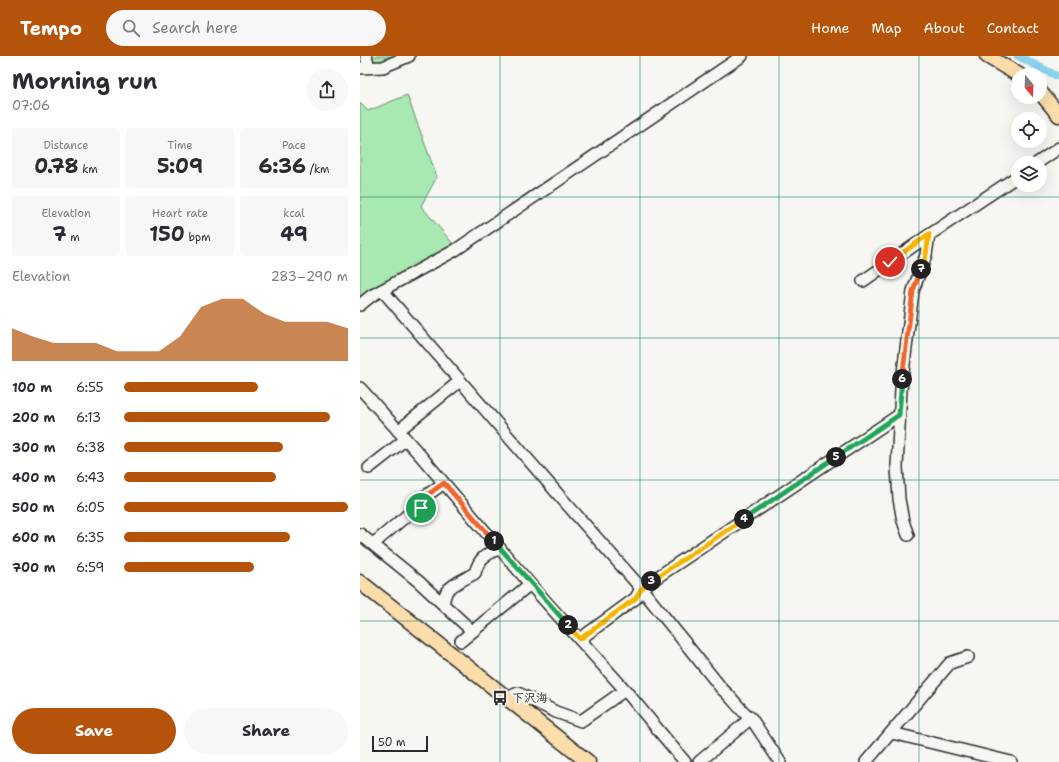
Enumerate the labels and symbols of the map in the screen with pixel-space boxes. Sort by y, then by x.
north arrow [1011,68,1047,104]
pin [873,245,907,279]
pin: 7 [911,259,931,279]
pin: 6 [892,369,912,389]
pin: 5 [826,447,846,467]
pin [404,491,438,525]
pin: 4 [734,509,754,529]
pin: 1 [484,531,504,551]
pin: 3 [641,571,661,591]
pin: 2 [558,615,578,635]
bus stop icon: 下沢海 [491,689,509,707]
place label: 下沢海 [512,690,548,706]
scale bar [372,734,428,753]

